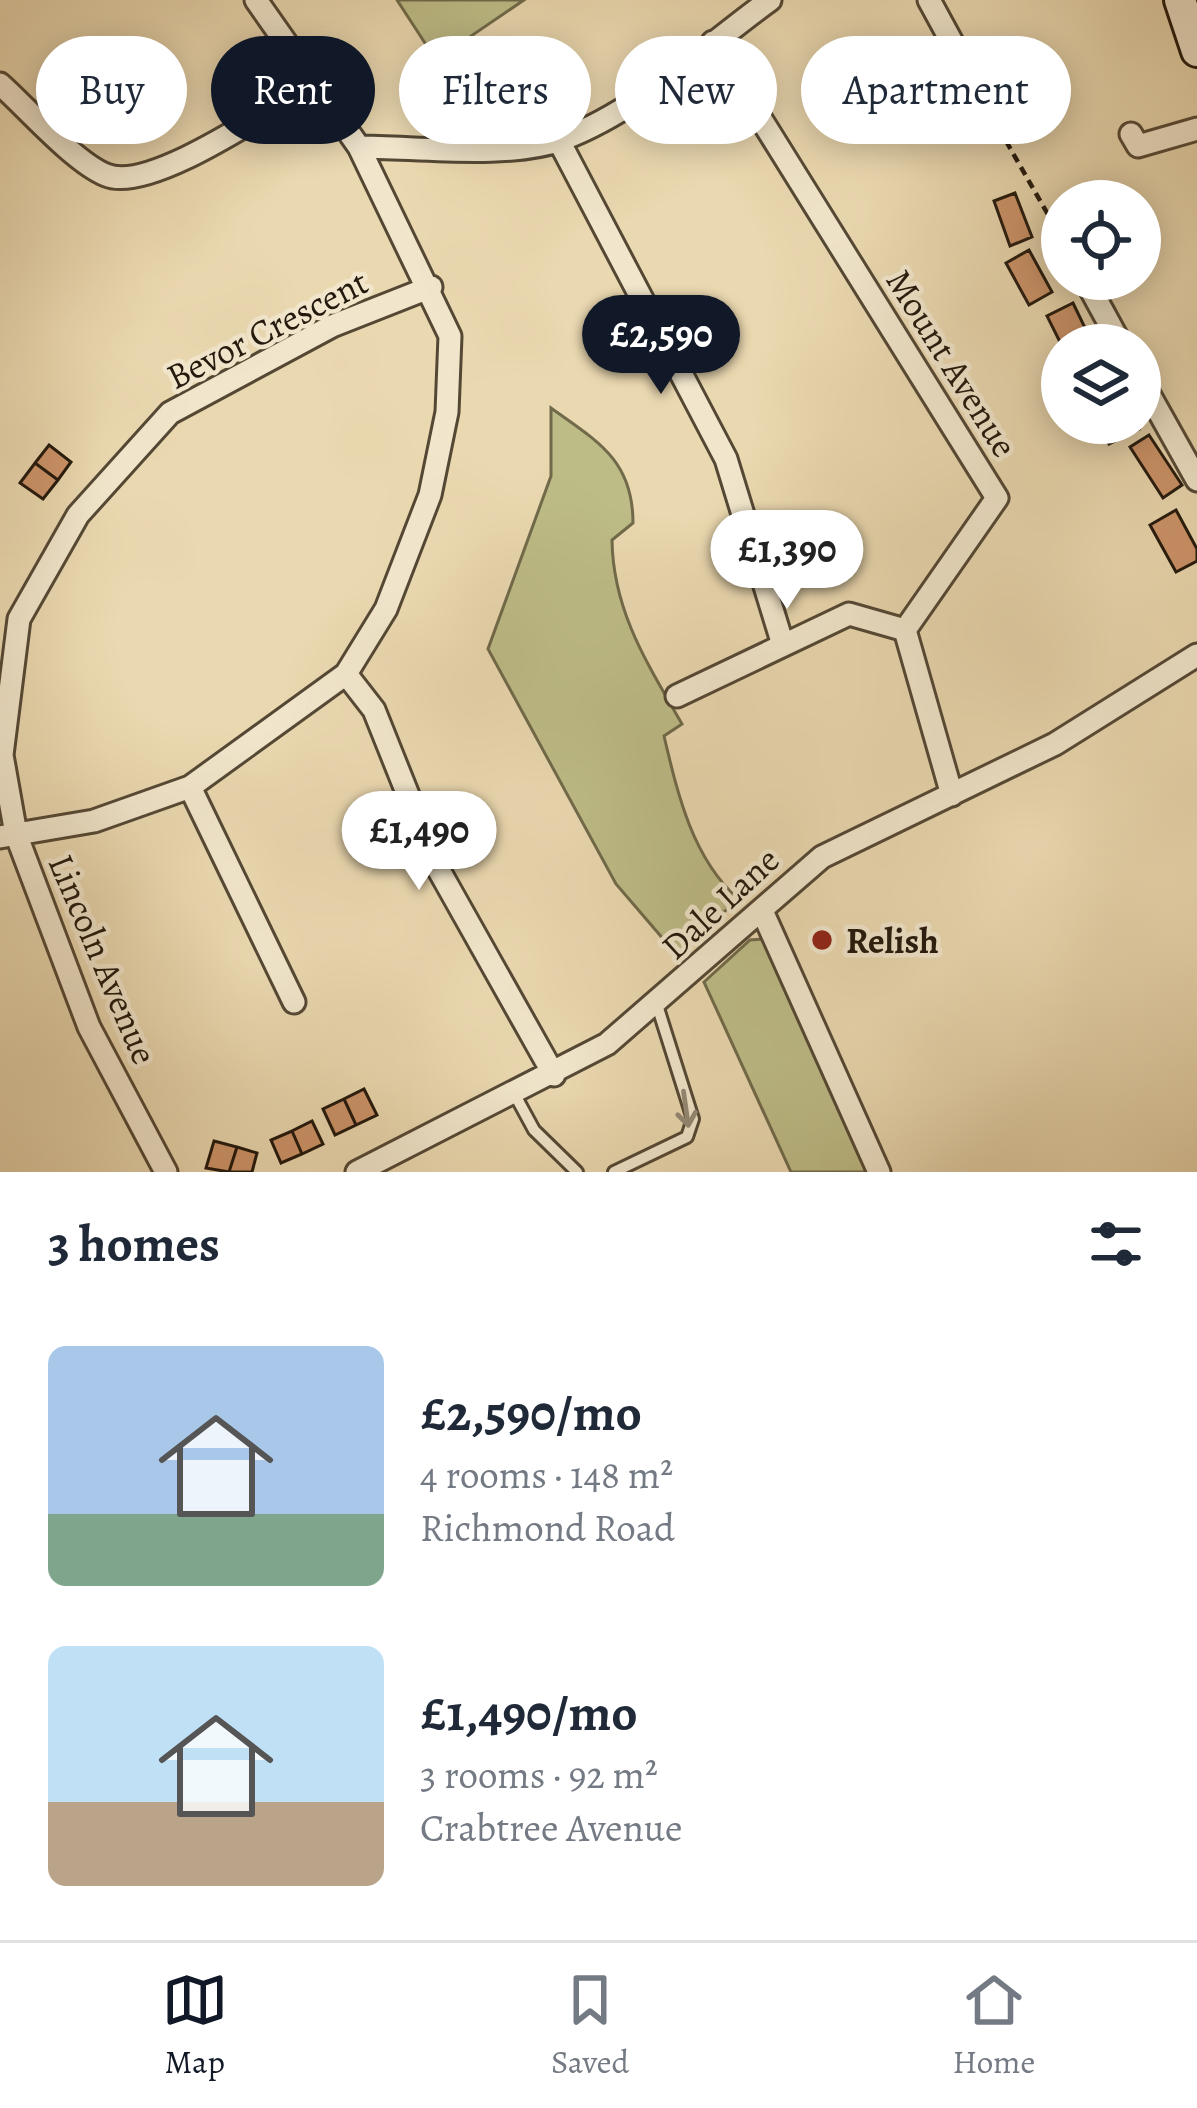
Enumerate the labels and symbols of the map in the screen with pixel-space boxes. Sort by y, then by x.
street label: Bevor Crescent [158,257,376,401]
street label: Mount Avenue [875,260,1029,466]
pin: £2,590 [563,295,759,397]
pin: £1,390 [689,510,885,612]
pin: £1,490 [321,791,517,893]
street label: Dale Lane [650,836,790,970]
street label: Lincoln Avenue [37,846,169,1072]
place label: Relish [846,916,939,965]
marker: Relish [809,927,835,953]
one-way arrow [675,1089,698,1128]

